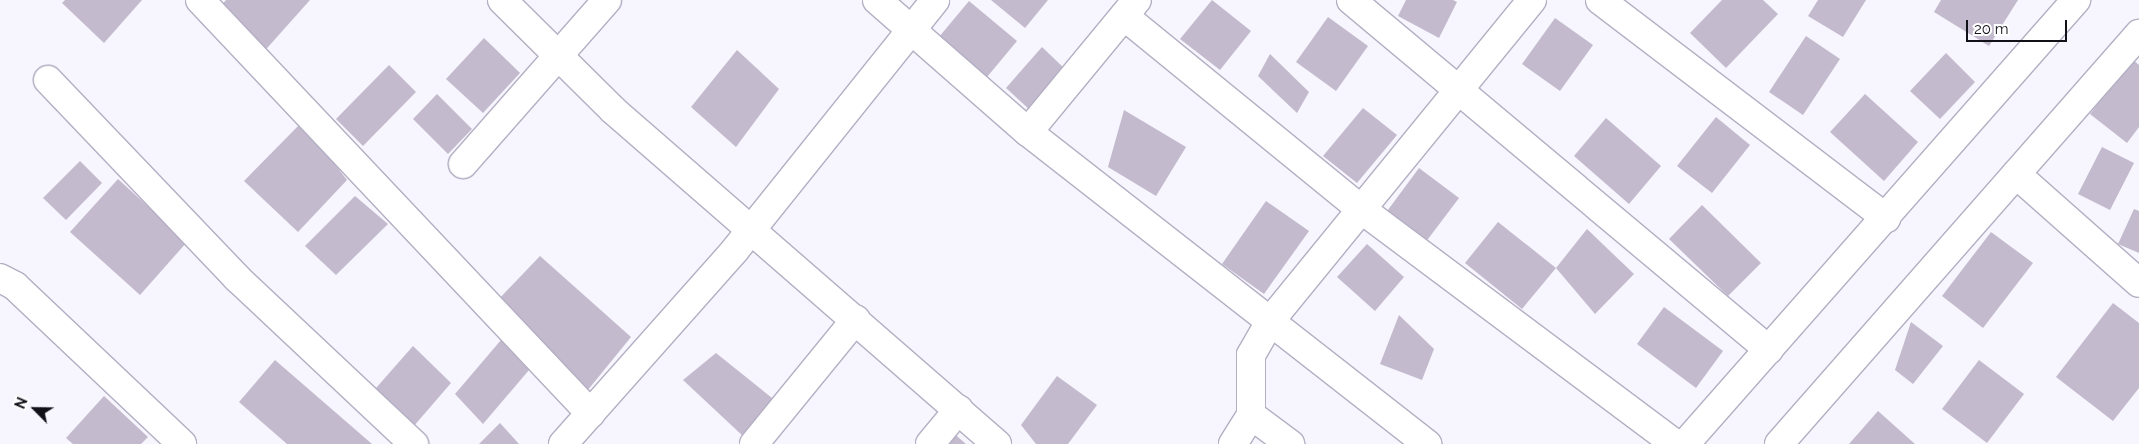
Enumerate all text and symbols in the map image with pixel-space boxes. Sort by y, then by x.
scale bar [1969,10,2070,42]
text: 20 m [1974,20,2009,38]
north arrow [10,384,60,434]
text: N [12,395,31,411]

